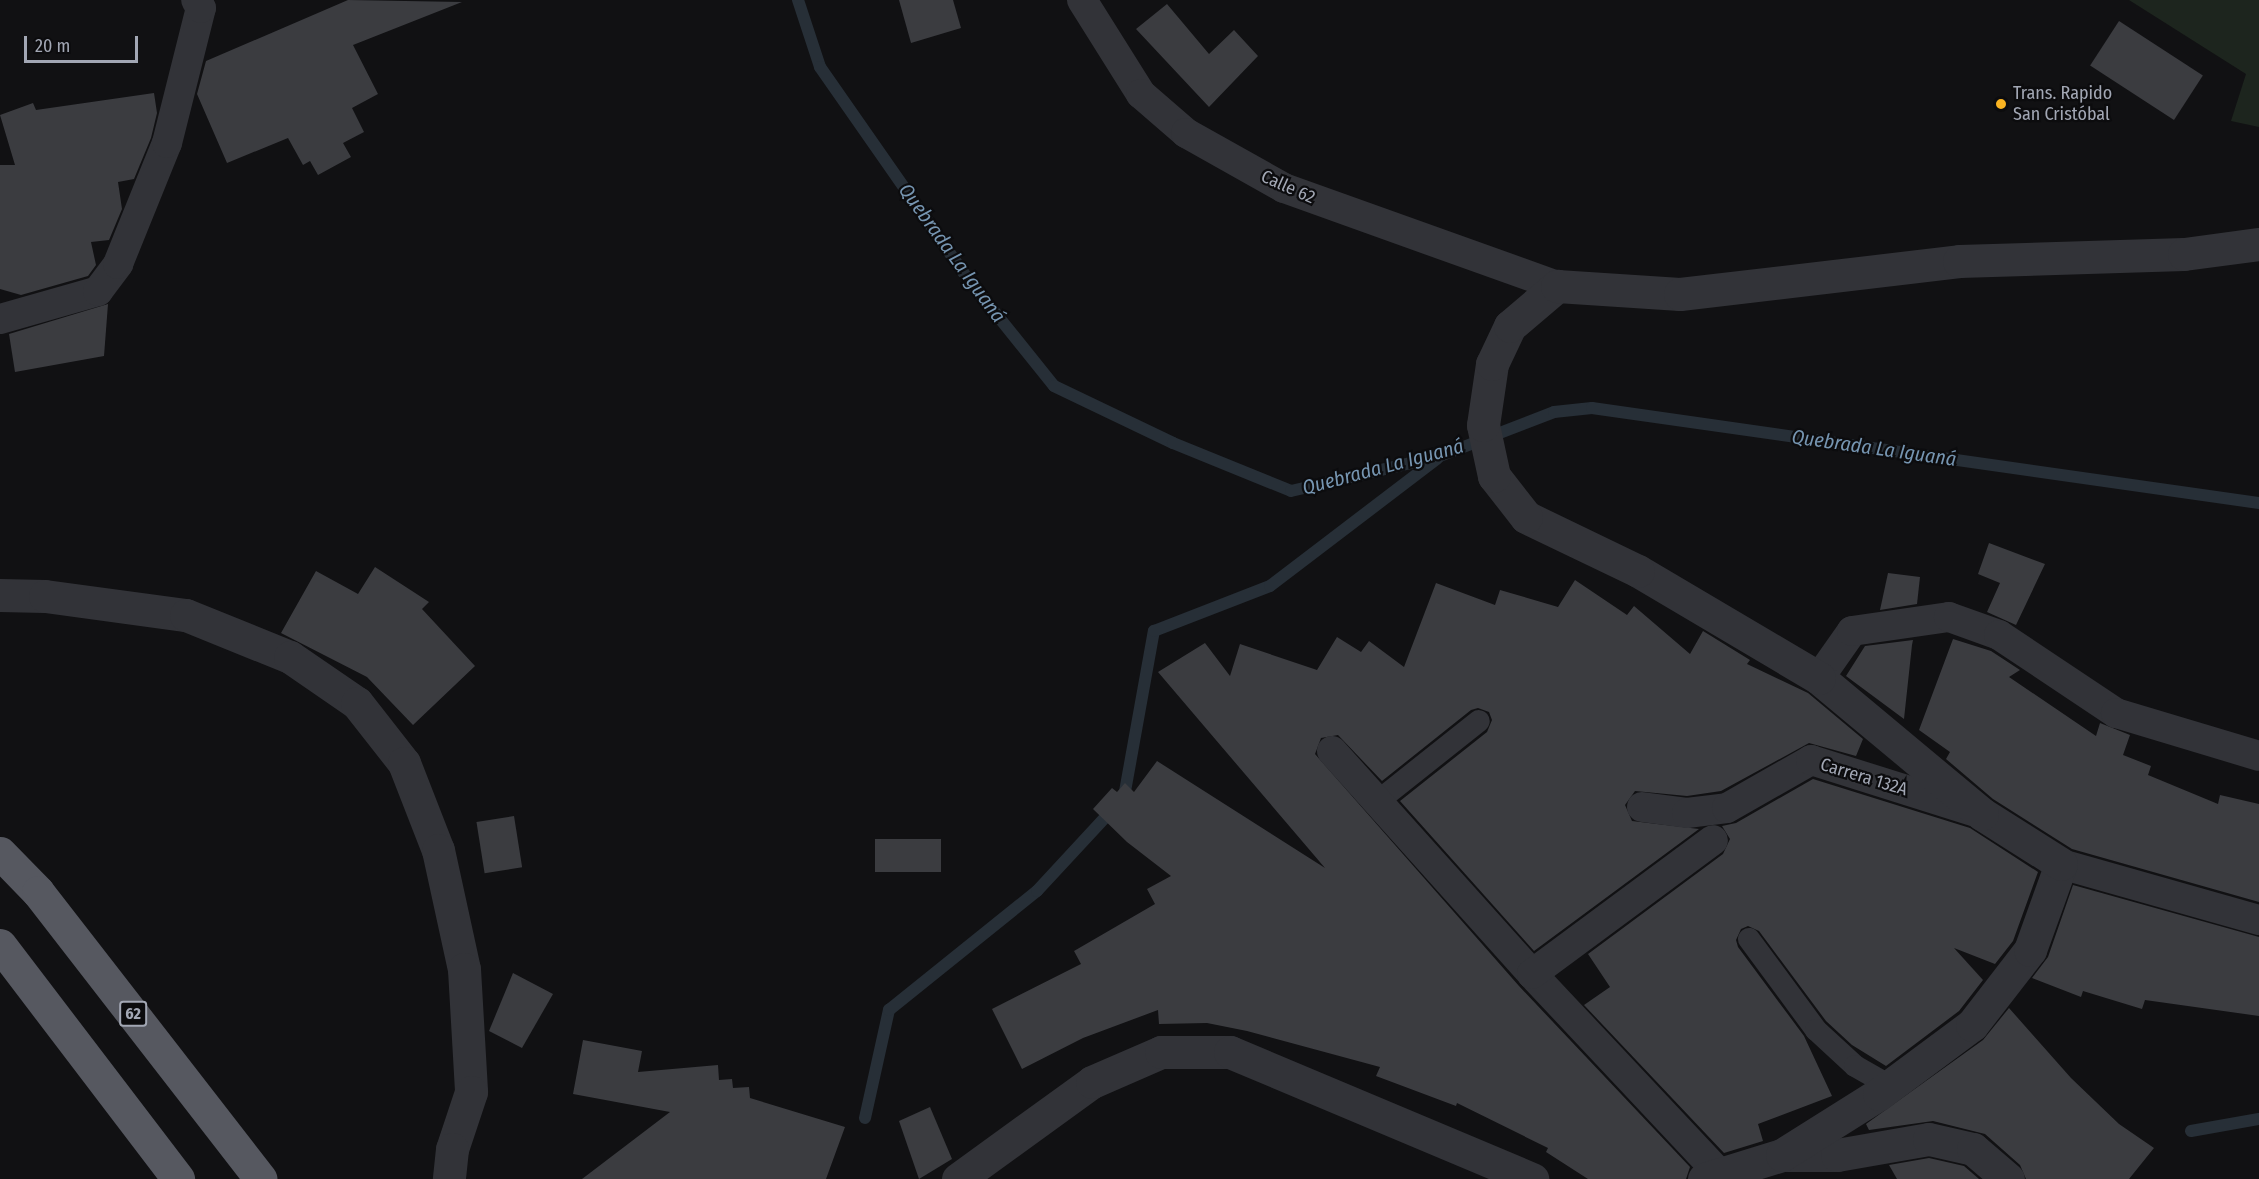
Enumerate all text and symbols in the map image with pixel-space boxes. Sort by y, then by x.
scale bar [27,24,141,62]
text: 20 m [35,35,70,57]
place label: Trans. Rapido San Cristóbal [2013,83,2112,125]
marker: Trans. Rapido San Cristóbal [1994,97,2008,111]
street label: Calle 62 [1258,166,1318,208]
water label: Quebrada La Iguaná [894,179,1010,327]
water label: Quebrada La Iguaná [1790,425,1958,471]
water label: Quebrada La Iguaná [1300,434,1466,500]
street label: Carrera 132A [1818,754,1910,800]
road number: 62 [118,1001,148,1027]

